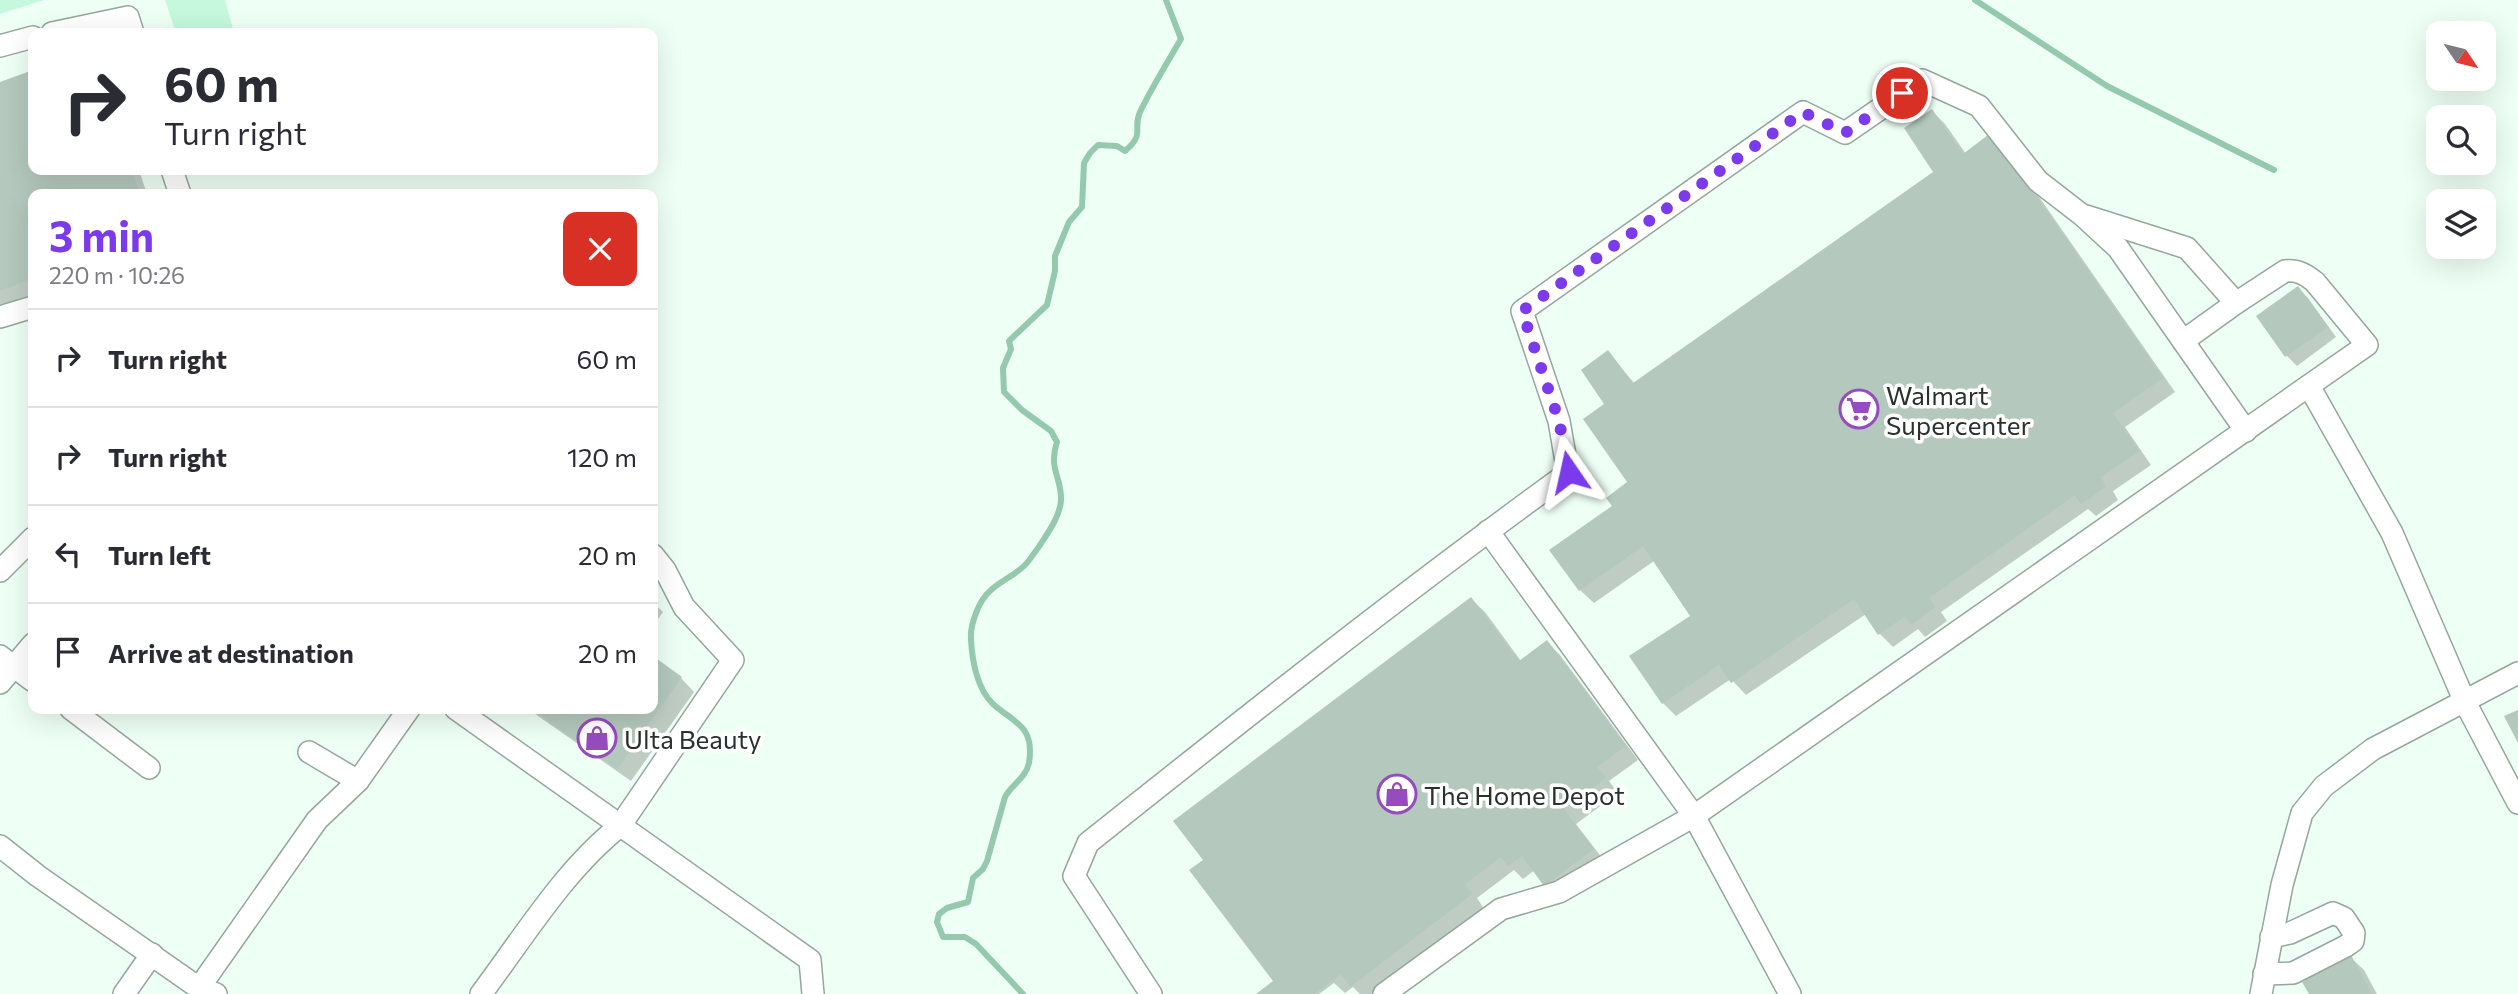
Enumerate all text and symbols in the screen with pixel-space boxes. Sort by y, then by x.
north arrow [2426,21,2496,91]
map controls [2426,21,2496,259]
text: 60 m [164,52,279,112]
icon: right [49,56,140,147]
pin [1872,63,1932,123]
icon: arrive [1883,74,1921,112]
button: search [2426,105,2496,175]
text: Turn right [164,112,307,152]
button: layers [2426,189,2496,259]
text: 3 min [49,209,154,261]
button: close [563,212,637,286]
text: 220 m · 10:26 [49,261,185,289]
icon: right [49,339,87,377]
text: Turn right [108,343,227,374]
text: 60 m [577,343,637,374]
place label: Walmart Supercenter [1886,379,2031,440]
supermarket icon: Walmart Supercenter [1838,388,1880,430]
position arrow [1532,435,1606,509]
icon: right [49,437,87,475]
text: Turn right [108,441,227,472]
text: 120 m [567,441,637,472]
icon: left [49,535,87,573]
text: Turn left [108,539,211,570]
text: 20 m [578,539,637,570]
icon: arrive [49,633,87,671]
text: Arrive at destination [108,637,354,668]
text: 20 m [578,637,637,668]
shop icon: Ulta Beauty [576,717,618,759]
place label: Ulta Beauty [624,723,762,754]
shop icon: The Home Depot [1376,773,1418,815]
place label: The Home Depot [1424,779,1625,810]

